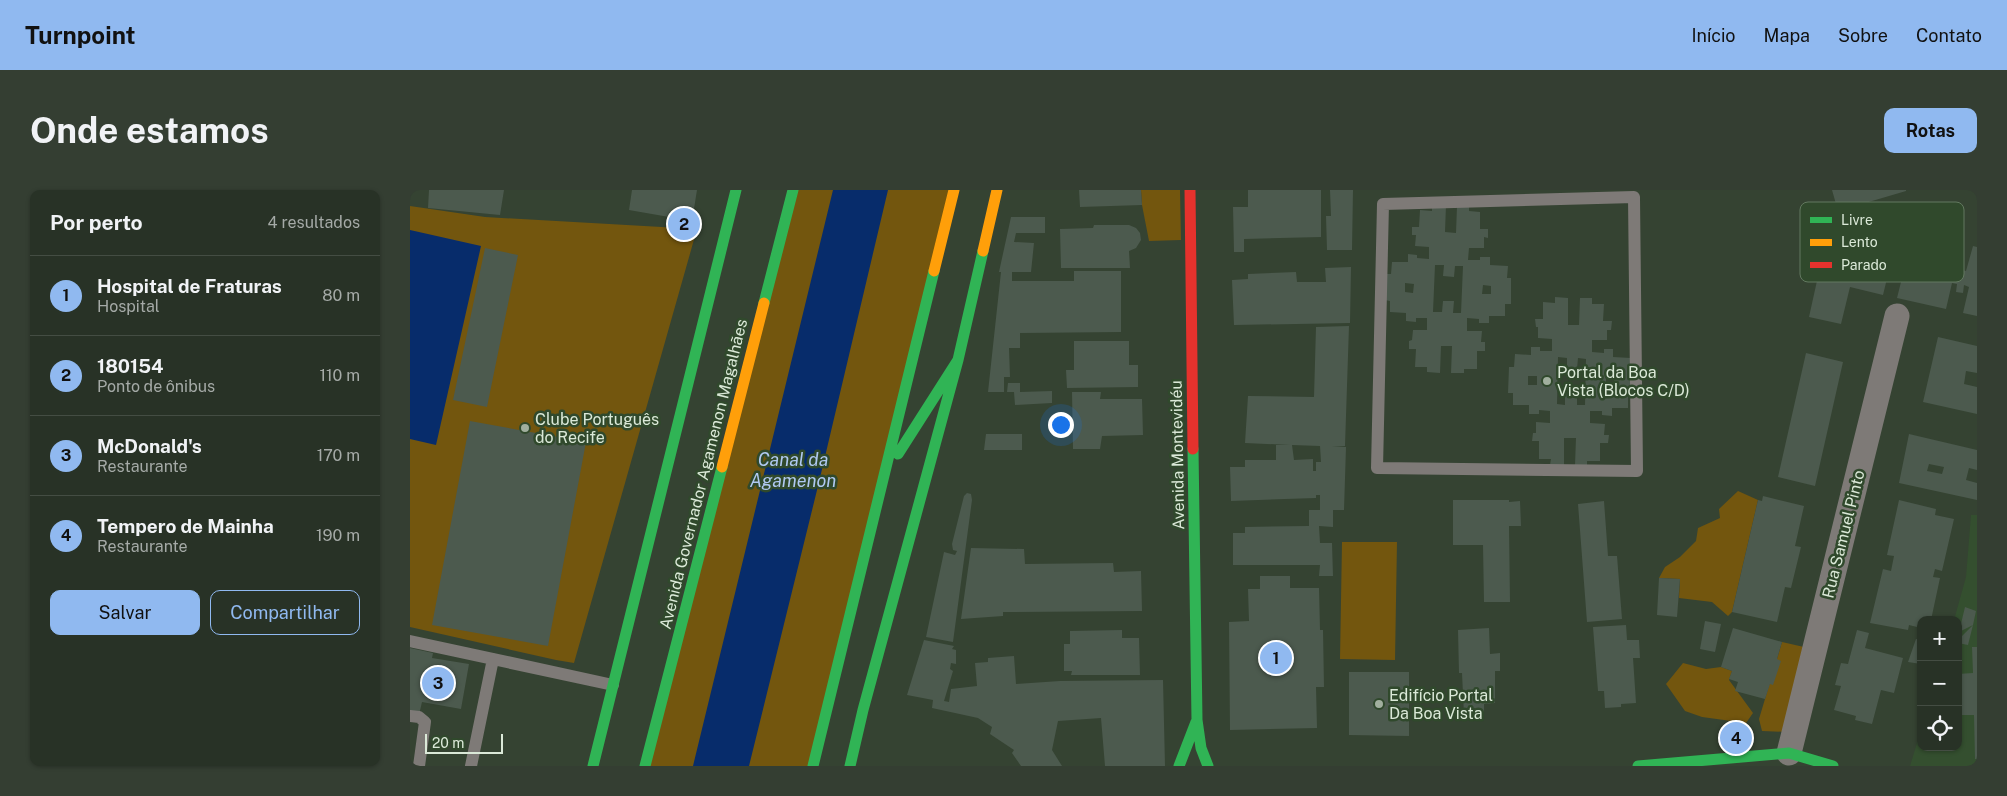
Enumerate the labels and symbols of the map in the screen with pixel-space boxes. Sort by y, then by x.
legend [1800,202,1964,282]
pin: 2 [668,205,700,243]
text: Livre [1841,212,1873,228]
text: Lento [1841,234,1878,250]
text: Parado [1841,257,1887,273]
street label: Avenida Governador Agamenon Magalhães [656,317,751,631]
place label: Portal da Boa Vista (Blocos C/D) [1557,363,1690,400]
marker: Portal da Boa Vista (Blocos C/D) [1541,375,1553,387]
street label: Avenida Montevidéu [1167,380,1188,530]
place label: Clube Português do Recife [535,410,659,447]
your location [1048,412,1074,438]
marker: Clube Português do Recife [519,422,531,434]
water label: Canal da Agamenon [750,449,836,491]
street label: Rua Samuel Pinto [1818,468,1869,600]
pin: 1 [1260,639,1292,677]
pin: 3 [422,664,454,702]
place label: Edifício Portal Da Boa Vista [1389,686,1493,723]
marker: Edifício Portal Da Boa Vista [1373,698,1385,710]
pin: 4 [1720,719,1752,757]
scale bar [425,731,502,754]

